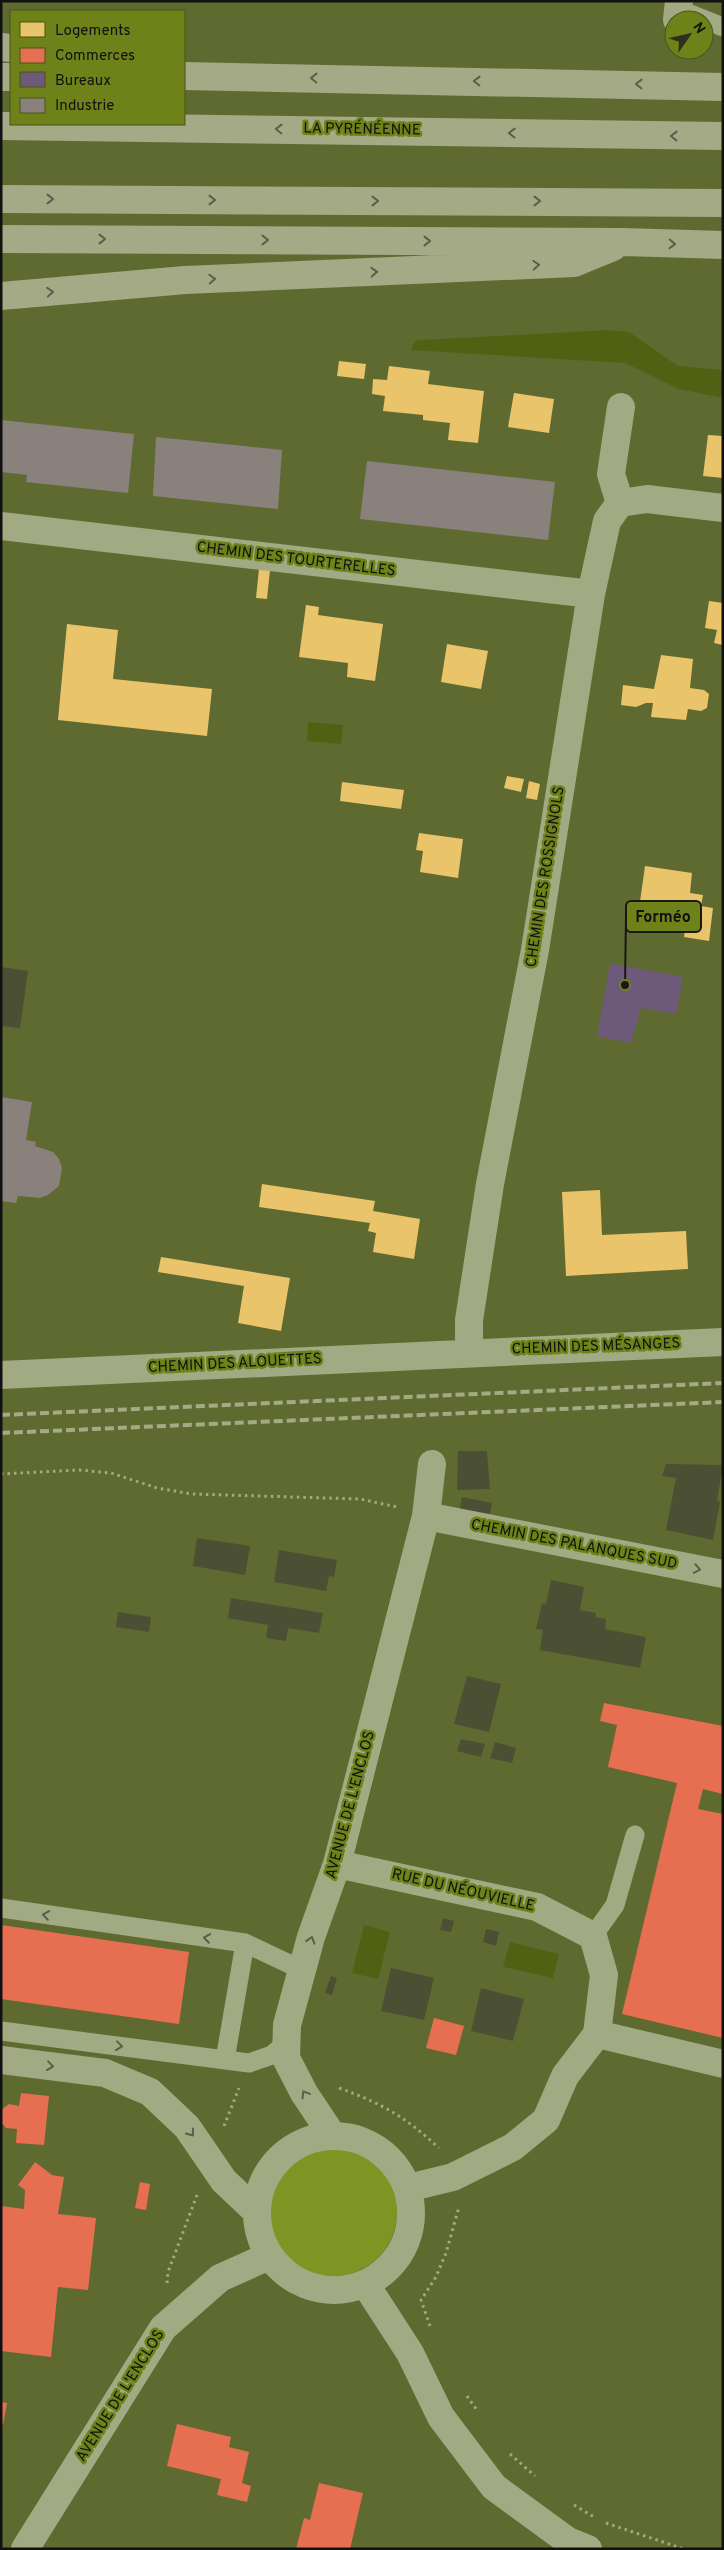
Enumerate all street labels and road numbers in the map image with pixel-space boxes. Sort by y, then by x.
street label: LA PYRÉNÉENNE [303,118,421,141]
street label: CHEMIN DES TOURTERELLES [195,538,397,582]
street label: CHEMIN DES ROSSIGNOLS [522,785,570,969]
street label: CHEMIN DES MÉSANGES [511,1334,681,1359]
street label: CHEMIN DES ALOUETTES [148,1350,322,1378]
street label: CHEMIN DES PALANQUES SUD [469,1516,679,1574]
street label: AVENUE DE L'ENCLOS [322,1729,380,1881]
street label: RUE DU NÉOUVIELLE [390,1864,536,1917]
street label: AVENUE DE L'ENCLOS [73,2326,169,2466]

